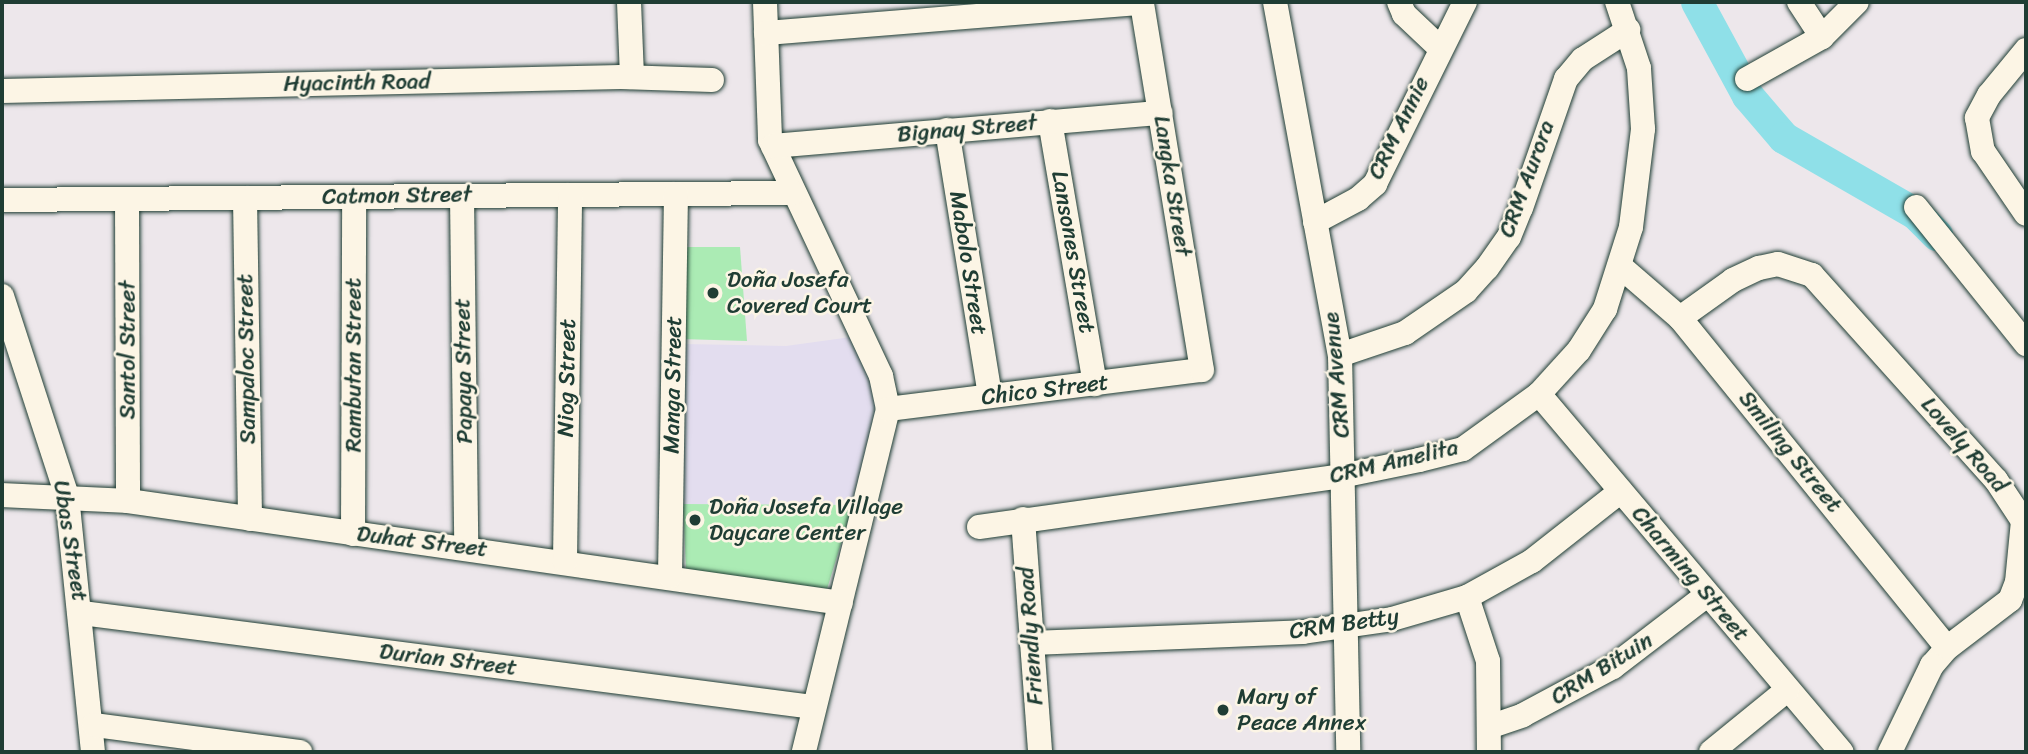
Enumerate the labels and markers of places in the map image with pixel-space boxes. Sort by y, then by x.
place label: Doña Josefa Covered Court [727,266,872,320]
marker: Doña Josefa Covered Court [705,285,721,301]
place label: Doña Josefa Village Daycare Center [709,493,904,547]
marker: Doña Josefa Village Daycare Center [687,512,703,528]
place label: Mary of Peace Annex [1237,683,1366,737]
marker: Mary of Peace Annex [1215,702,1231,718]

